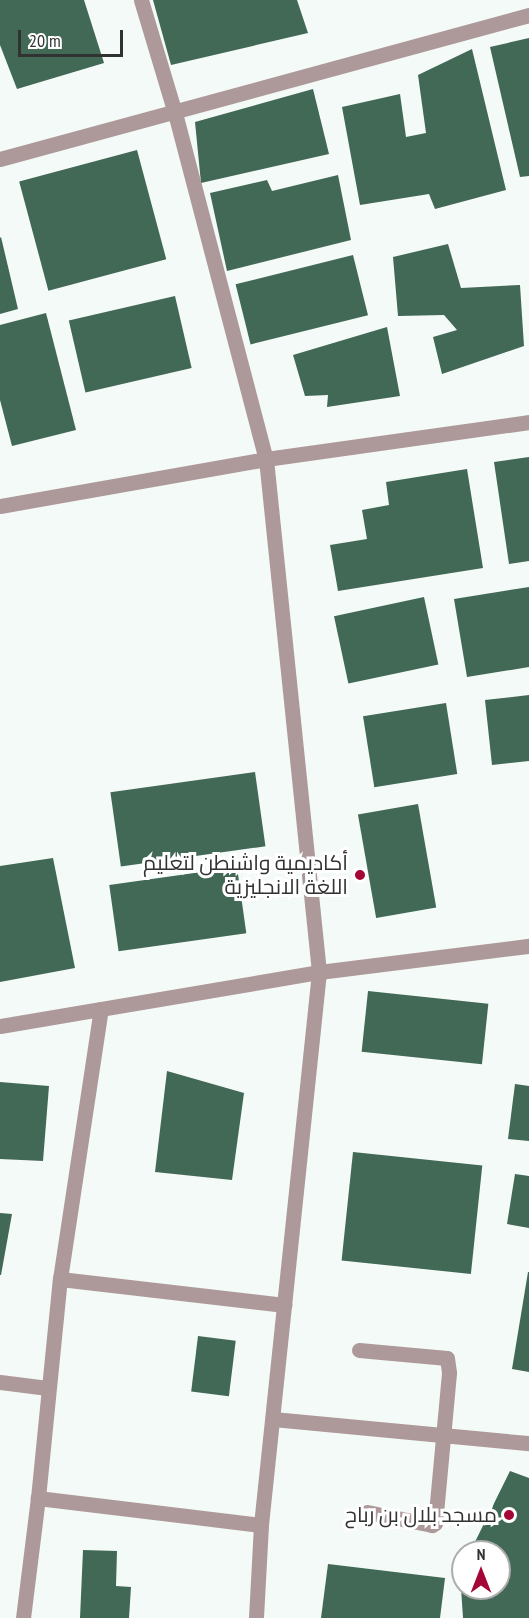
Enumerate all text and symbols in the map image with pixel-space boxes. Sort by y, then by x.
scale bar [21,18,126,56]
text: 20 m [29,29,61,52]
place label: أكاديمية واشنطن لتعليم اللغة الانجليزية [143,850,348,900]
marker: أكاديمية واشنطن لتعليم اللغة الانجليزية [353,868,367,882]
place label: مسجد بلال بن رباح [345,1502,497,1528]
marker: مسجد بلال بن رباح [502,1508,516,1522]
north arrow [451,1540,511,1600]
text: N [477,1544,485,1564]

